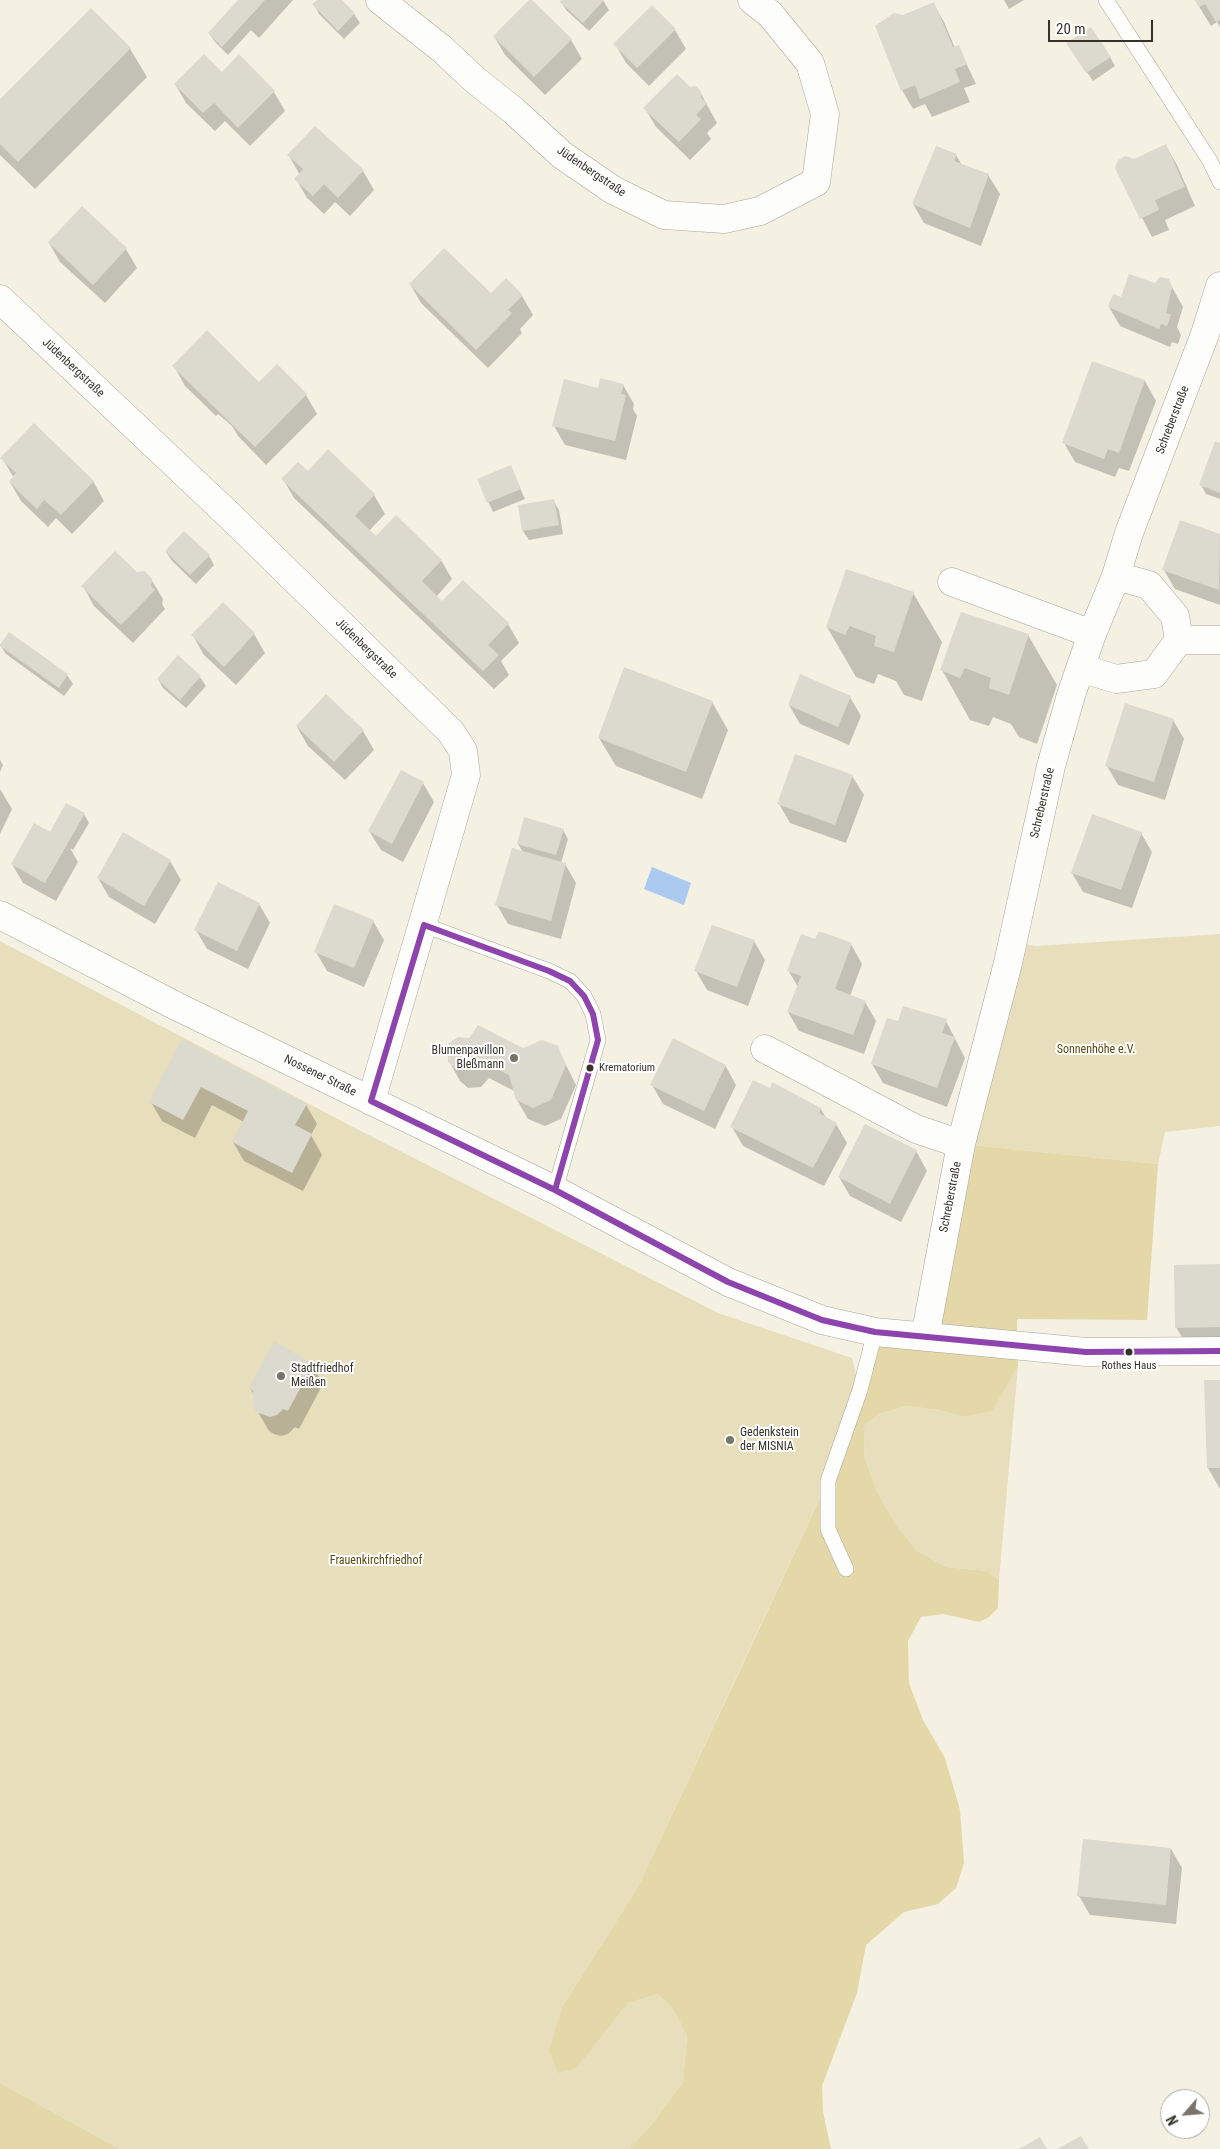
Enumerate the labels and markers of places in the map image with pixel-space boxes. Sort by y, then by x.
place label: Blumenpavillon Bleßmann [432,1044,504,1072]
marker: Blumenpavillon Bleßmann [508,1052,520,1064]
place label: Krematorium [599,1061,655,1075]
marker: Krematorium [585,1063,595,1073]
marker: Rothes Haus [1124,1347,1134,1357]
place label: Rothes Haus [1101,1359,1157,1373]
place label: Stadtfriedhof Meißen [291,1362,353,1390]
marker: Stadtfriedhof Meißen [275,1370,287,1382]
place label: Gedenkstein der MISNIA [740,1426,799,1454]
marker: Gedenkstein der MISNIA [724,1434,736,1446]

